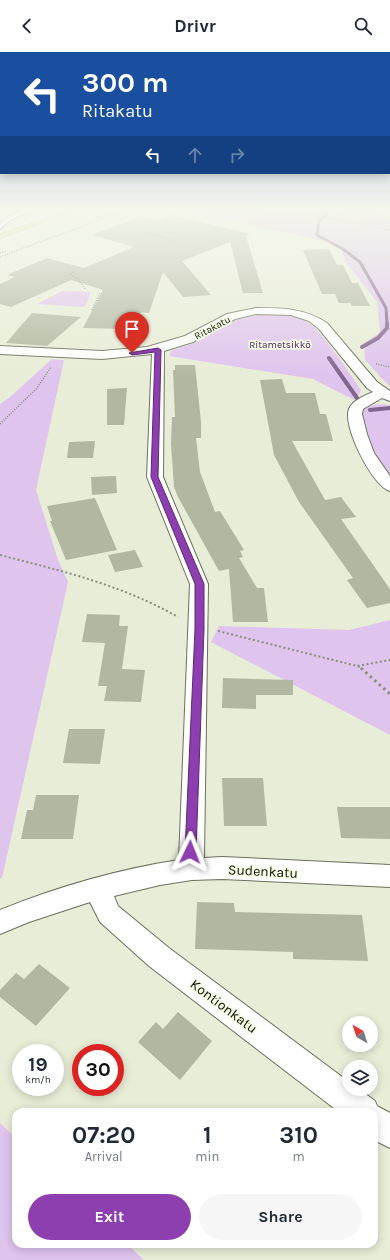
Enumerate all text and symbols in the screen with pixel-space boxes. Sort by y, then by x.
icon: back [16,15,38,37]
text: Drivr [174,15,216,37]
icon: search [352,15,374,37]
text: 300 m [82,66,169,99]
icon: left [16,68,68,120]
text: Ritakatu [82,100,153,122]
icon: left [142,144,164,166]
icon: ahead [184,144,206,166]
icon: right [226,144,248,166]
pin [115,312,149,353]
street label: Ritakatu [192,313,233,342]
icon: arrive [121,318,143,340]
park label: Ritametsikkö [249,339,311,351]
position arrow [169,831,211,873]
street label: Sudenkatu [227,861,298,882]
street label: Kontionkatu [187,976,261,1037]
north arrow [342,1016,378,1052]
map controls [342,1016,378,1096]
speed limit sign: 30 [72,1044,124,1096]
text: 19 [28,1053,48,1076]
button: layers [342,1060,378,1096]
text: km/h [25,1074,51,1086]
text: 07:20 [72,1121,135,1149]
text: 1 [203,1121,212,1149]
text: 310 [279,1121,318,1149]
text: Arrival [85,1149,123,1164]
text: min [195,1149,219,1164]
text: m [293,1149,305,1164]
button: Exit [28,1194,191,1240]
button: Share [199,1194,362,1240]

